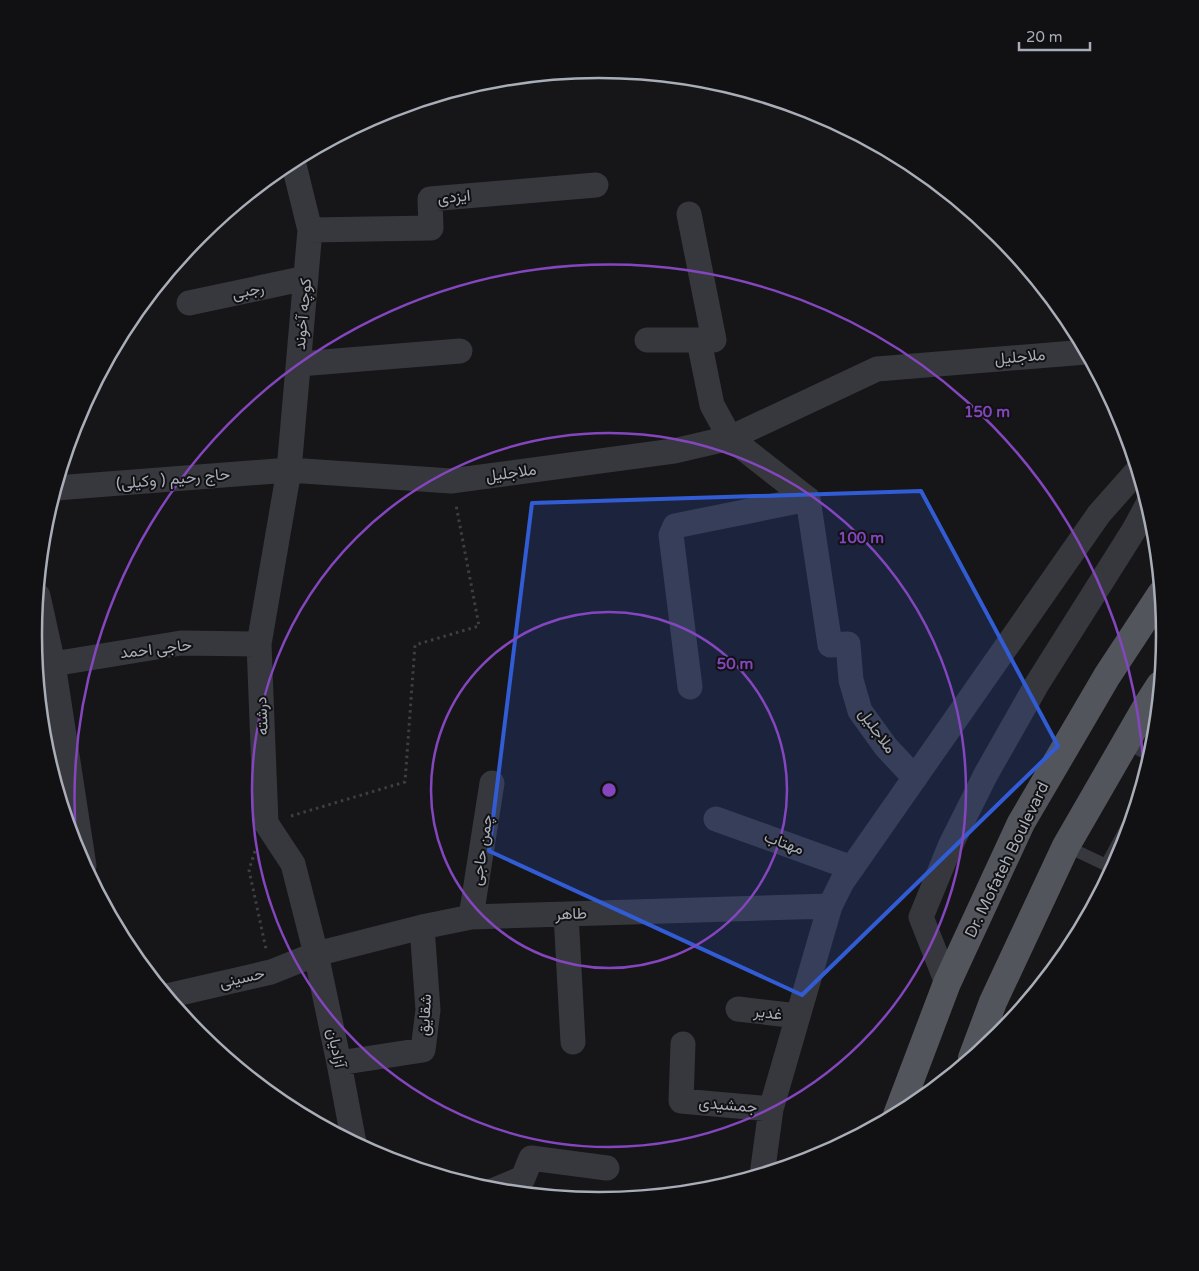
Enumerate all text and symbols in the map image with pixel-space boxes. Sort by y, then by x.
scale bar [1019,20,1090,52]
text: 20 m [1026,28,1063,46]
street label: ایزدی [436,185,472,209]
street label: کوچه آخوند [290,277,317,351]
street label: رجبی [230,278,266,304]
street label: ملاجلیل [994,345,1046,369]
text: 150 m [964,403,1010,421]
street label: ملاجلیل [484,460,538,486]
street label: حاج رحیم ( وکیلی) [115,464,231,495]
text: 100 m [838,529,884,547]
street label: حاجی احمد [119,635,193,663]
text: 50 m [717,655,753,673]
street label: درشته [251,696,273,736]
street label: ملاجلیل [854,704,900,758]
street label: Dr. Mofateh Boulevard [961,779,1053,941]
centre of rings [600,781,618,799]
street label: چمن حاجی [467,813,499,887]
street label: مهتاب [761,827,807,859]
street label: طاهر [554,903,587,925]
street label: حسینی [217,963,267,993]
street label: شقایق [414,993,436,1037]
street label: غدیر [752,1001,783,1025]
street label: آزادیان [322,1027,350,1071]
street label: جمشیدی [698,1092,759,1118]

